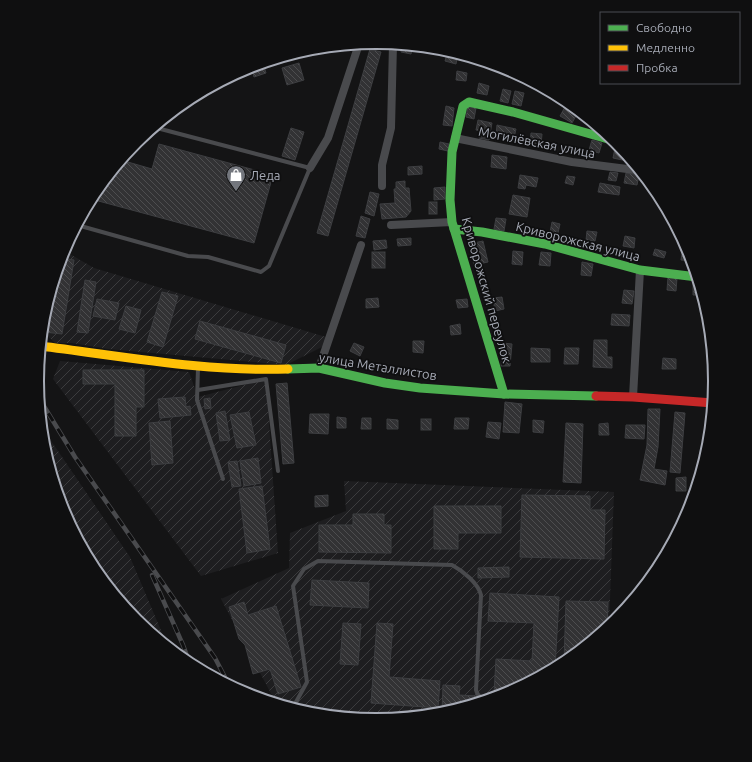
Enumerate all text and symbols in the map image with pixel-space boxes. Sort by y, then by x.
legend [600,12,740,84]
text: Свободно [636,21,692,34]
text: Медленно [636,41,695,54]
text: Пробка [636,61,678,74]
street label: Могилёвская улица [477,124,597,160]
shop icon: Леда [225,164,247,192]
place label: Леда [250,168,280,182]
street label: Криворожский переулок [459,216,515,365]
street label: Криворожская улица [514,219,642,263]
street label: улица Металлистов [318,350,438,382]

